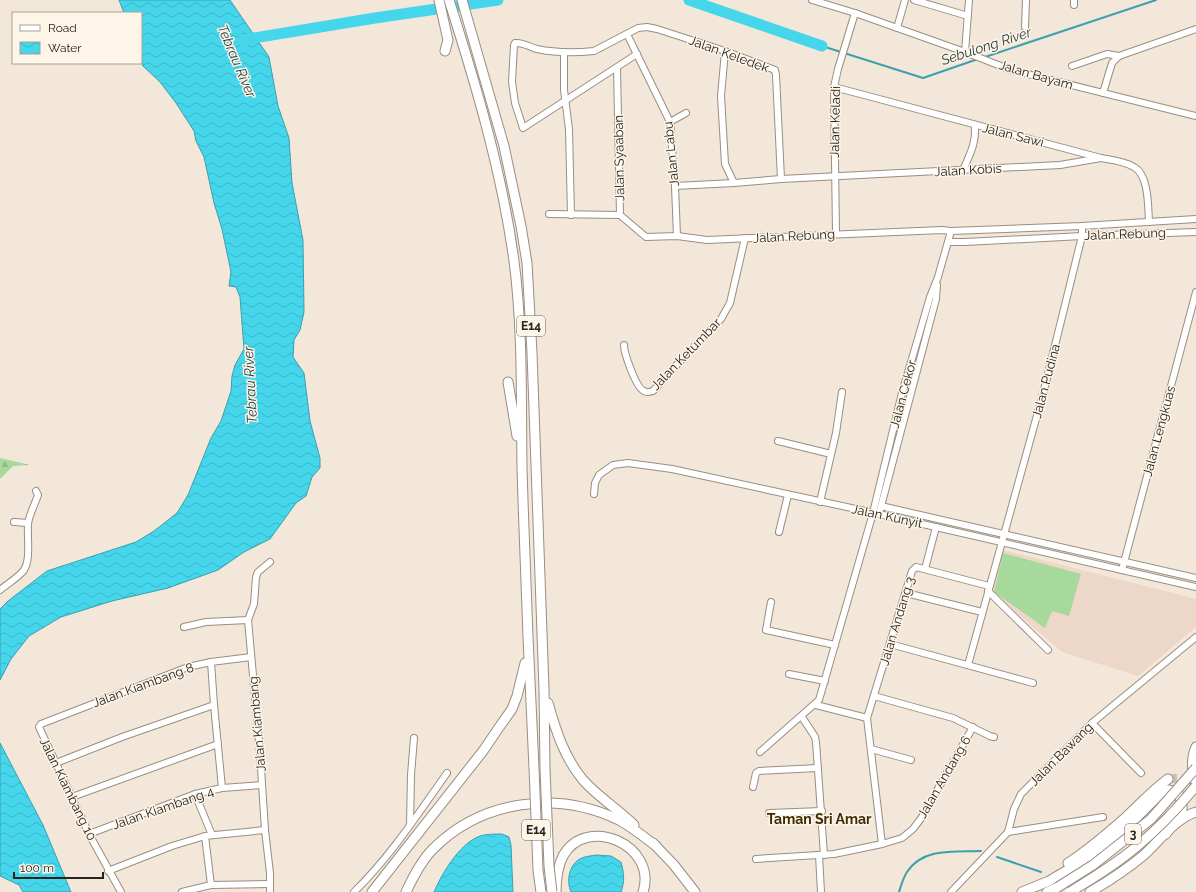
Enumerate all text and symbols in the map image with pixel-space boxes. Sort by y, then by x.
legend [12,12,142,64]
text: Road [48,21,77,35]
water label: Tebrau River [214,22,260,101]
water label: Sebulong River [938,24,1034,68]
street label: Jalan Keledek [687,33,771,75]
text: Water [48,41,82,55]
street label: Jalan Bayam [997,57,1075,93]
street label: Jalan Keladi [827,86,843,158]
street label: Jalan Syaaban [611,115,627,201]
street label: Jalan Sawi [981,120,1045,150]
street label: Jalan Labu [660,121,682,187]
street label: Jalan Kobis [934,161,1002,179]
street label: Jalan Rebung [1084,225,1166,243]
street label: Jalan Rebung [753,226,835,246]
street label: Jalan Ketumbar [648,315,724,393]
road number: E14 [517,316,545,336]
street label: Jalan Pudina [1029,342,1063,420]
water label: Tebrau River [240,345,260,424]
street label: Jalan Cekor [887,358,919,430]
street label: Jalan Lengkuas [1140,384,1178,478]
street label: Jalan Kunyit [850,501,925,531]
street label: Jalan Andang 3 [876,575,918,667]
street label: Jalan Kiambang 8 [90,660,196,710]
street label: Jalan Kiambang [245,676,269,772]
street label: Jalan Bawang [1026,719,1096,789]
street label: Jalan Andang 6 [914,733,974,821]
street label: Jalan Kiambang 10 [37,735,99,843]
street label: Jalan Kiambang 4 [110,784,216,832]
district label: Taman Sri Amar [767,811,872,827]
road number: E14 [522,820,550,840]
road number: 3 [1125,824,1141,844]
scale bar [14,854,103,880]
text: 100 m [20,861,54,875]

